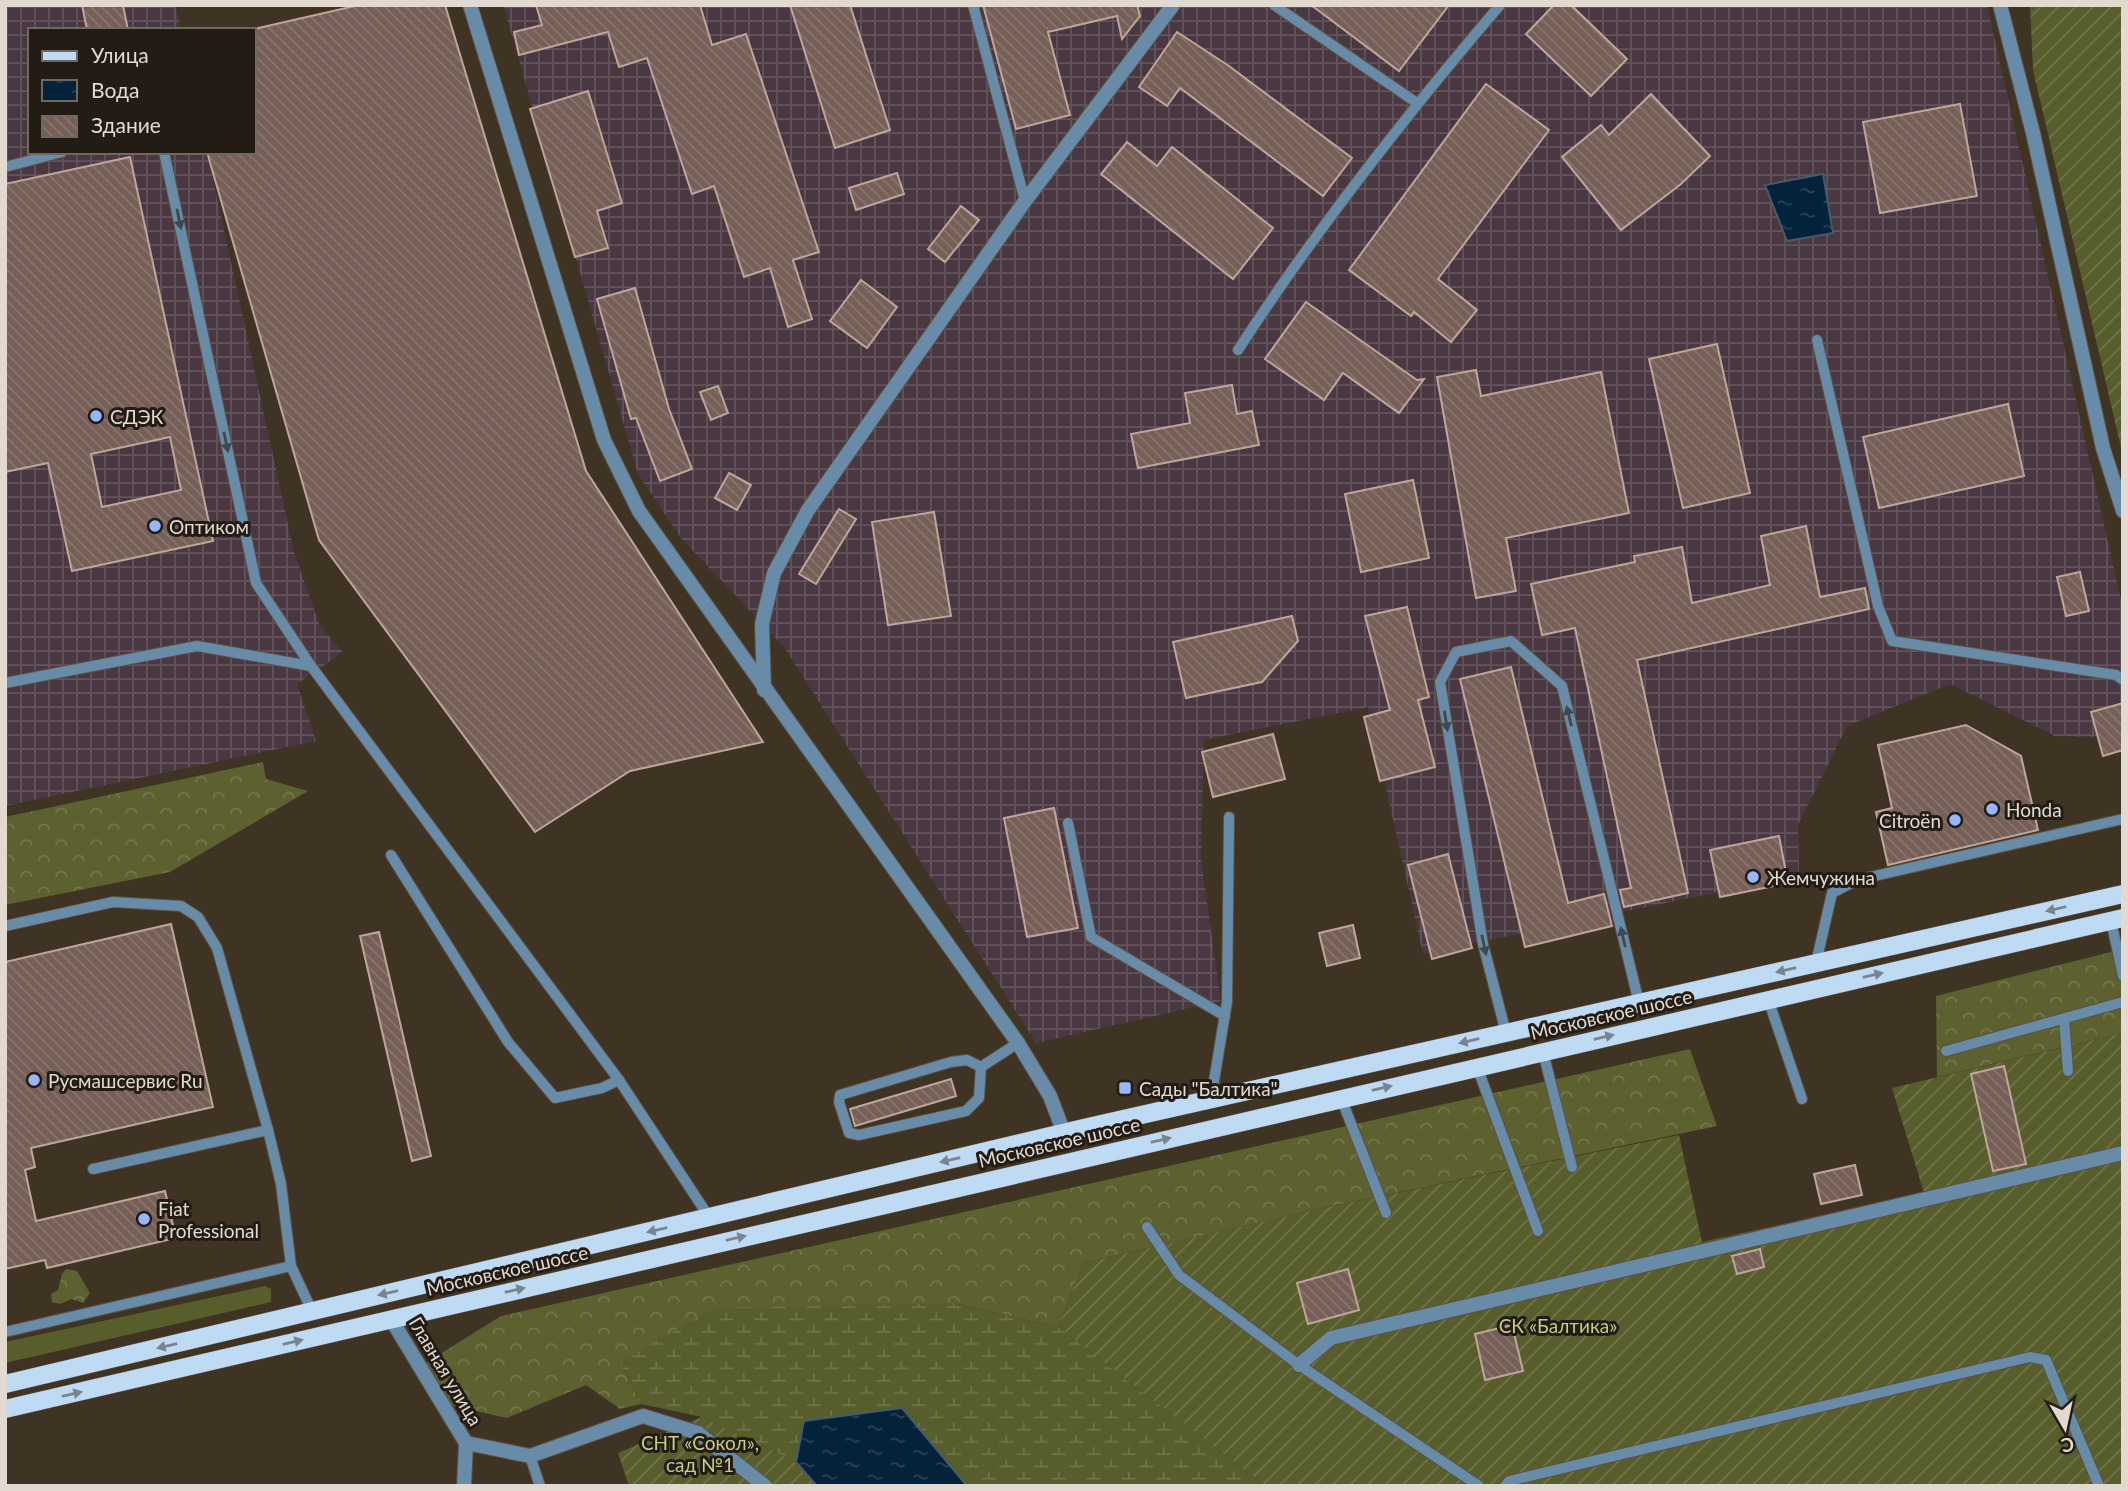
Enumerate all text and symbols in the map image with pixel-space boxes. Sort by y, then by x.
legend [28,28,256,154]
text: Улица [91,42,149,67]
text: Вода [91,77,139,102]
text: Здание [91,112,161,137]
one-way arrow [173,208,184,230]
place label: СДЭК [110,405,163,428]
marker: СДЭК [88,408,104,424]
one-way arrow [220,431,231,453]
place label: Оптиком [169,515,249,538]
marker: Оптиком [147,518,163,534]
one-way arrow [1563,705,1574,727]
one-way arrow [1441,710,1452,732]
place label: Honda [2006,798,2062,821]
marker: Honda [1984,801,2000,817]
place label: Citroën [1879,809,1941,832]
marker: Citroën [1947,812,1963,828]
place label: Жемчужина [1767,866,1875,889]
marker: Жемчужина [1745,869,1761,885]
one-way arrow [2045,904,2067,915]
one-way arrow [1617,926,1628,948]
one-way arrow [1478,934,1489,956]
one-way arrow [1775,965,1797,976]
one-way arrow [1863,969,1885,980]
street label: Московское шоссе [1528,984,1694,1044]
one-way arrow [1593,1031,1615,1042]
one-way arrow [1458,1036,1480,1047]
place label: Русмашсервис Ru [48,1069,202,1092]
marker: Русмашсервис Ru [26,1072,42,1088]
place label: Сады "Балтика" [1139,1077,1277,1100]
marker: Сады "Балтика" [1117,1080,1133,1096]
one-way arrow [1371,1083,1393,1094]
street label: Московское шоссе [976,1112,1142,1172]
one-way arrow [1150,1134,1172,1145]
one-way arrow [939,1155,961,1166]
place label: Fiat Professional [158,1197,259,1242]
marker: Fiat Professional [136,1211,152,1227]
one-way arrow [646,1224,668,1235]
one-way arrow [725,1232,747,1243]
street label: Московское шоссе [424,1240,590,1300]
one-way arrow [504,1284,526,1295]
one-way arrow [377,1288,399,1299]
street label: Главная улица [405,1312,487,1430]
park label: СК «Балтика» [1499,1314,1617,1337]
one-way arrow [282,1336,304,1347]
one-way arrow [155,1341,177,1352]
one-way arrow [61,1388,83,1399]
north arrow [2030,1393,2100,1463]
park label: СНТ «Сокол», сад №1 [641,1431,759,1476]
text: С [2059,1433,2076,1458]

